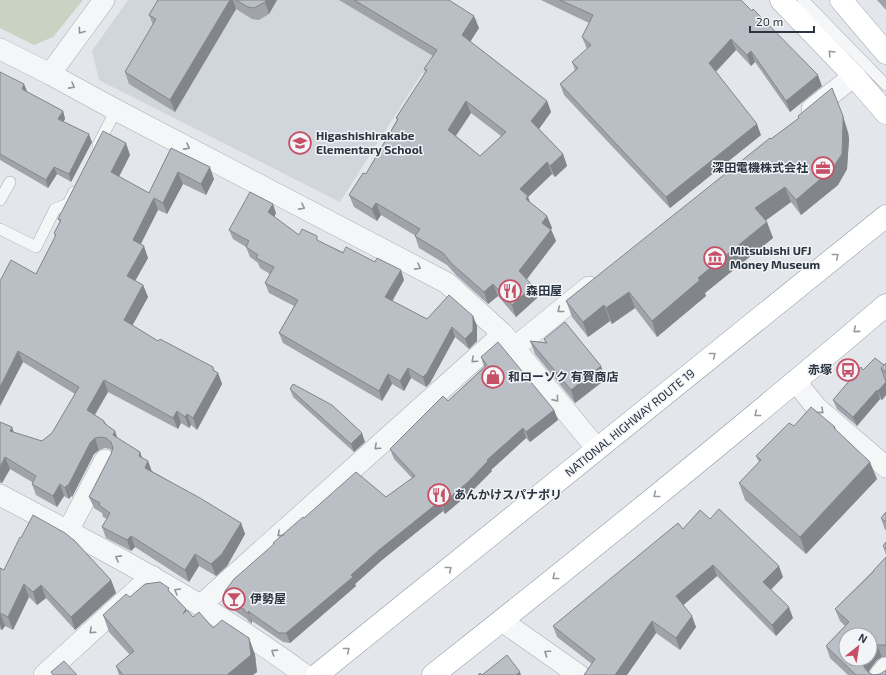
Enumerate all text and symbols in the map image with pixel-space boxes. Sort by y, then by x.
scale bar [750,8,814,34]
text: 20 m [756,14,783,28]
one-way arrow [79,27,86,34]
one-way arrow [829,50,836,58]
one-way arrow [68,81,75,89]
place label: Higashishirakabe Elementary School [316,128,423,157]
school or university icon: Higashishirakabe Elementary School [287,130,313,156]
one-way arrow [183,142,190,150]
office icon: 深田電機株式会社 [810,155,836,181]
place label: 深田電機株式会社 [712,160,808,174]
one-way arrow [298,202,306,210]
place label: Mitsubishi UFJ Money Museum [730,243,820,272]
museum icon: Mitsubishi UFJ Money Museum [702,245,728,271]
one-way arrow [832,254,839,261]
one-way arrow [413,263,421,270]
restaurant icon: 森田屋 [497,278,523,304]
place label: 森田屋 [526,283,562,297]
one-way arrow [558,305,565,312]
one-way arrow [854,326,861,333]
one-way arrow [709,353,716,360]
one-way arrow [471,356,478,363]
bus stop icon: 赤塚 [835,357,861,383]
place label: 赤塚 [808,362,832,376]
shop icon: 和ローソク 有賀商店 [480,364,506,390]
street label: NATIONAL HIGHWAY ROUTE 19 [562,365,697,479]
place label: 和ローソク 有賀商店 [508,369,619,383]
one-way arrow [552,395,559,402]
one-way arrow [816,407,824,414]
one-way arrow [754,409,761,416]
one-way arrow [374,443,382,450]
restaurant icon: あんかけスパナポリ [426,482,452,508]
place label: あんかけスパナポリ [454,487,562,501]
one-way arrow [653,491,660,498]
one-way arrow [277,529,285,537]
one-way arrow [114,555,122,563]
one-way arrow [444,566,451,573]
one-way arrow [552,573,559,580]
bar icon: 伊勢屋 [221,586,247,612]
one-way arrow [174,588,181,595]
place label: 伊勢屋 [250,591,286,605]
one-way arrow [89,626,97,634]
north arrow [838,627,878,667]
text: N [857,630,870,646]
one-way arrow [343,648,350,655]
one-way arrow [271,649,278,657]
one-way arrow [544,650,551,658]

